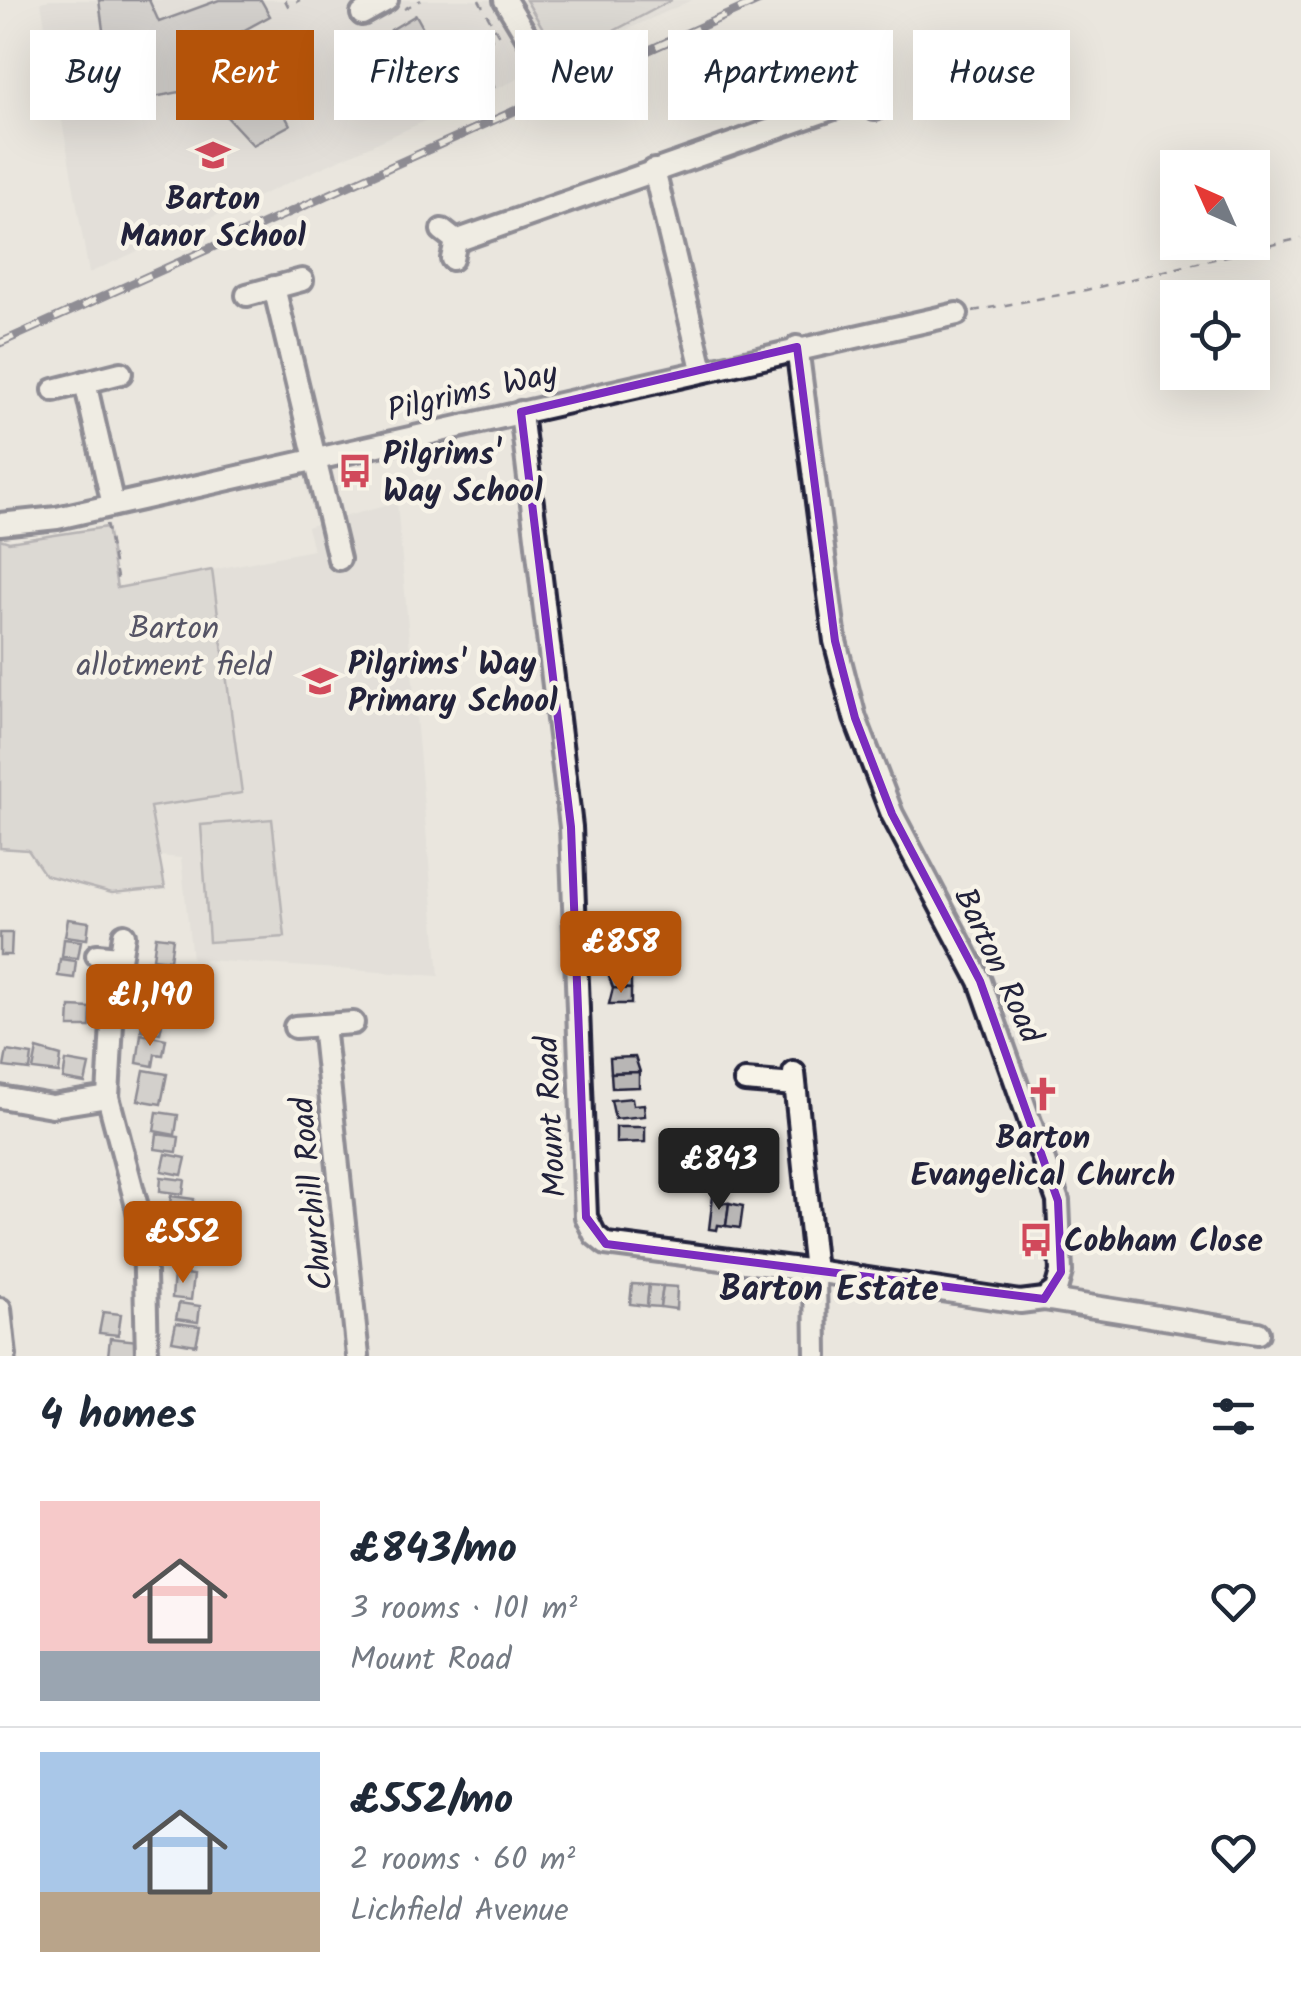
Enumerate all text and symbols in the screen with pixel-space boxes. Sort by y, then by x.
chip: Buy [30,30,156,120]
chip: Rent [176,30,314,120]
chip: Filters [334,30,495,120]
chip: New [515,30,648,120]
chip: Apartment [668,30,893,120]
chip: House [913,30,1070,120]
school or university icon: Barton Manor School [194,136,232,174]
north arrow [1160,150,1270,260]
map controls [1160,150,1270,390]
place label: Barton Manor School [120,175,306,263]
button: locate [1160,280,1270,390]
street label: Pilgrims Way [382,349,564,438]
place label: Pilgrims' Way School [383,430,543,518]
bus stop icon: Pilgrims' Way School [336,452,374,490]
park label: Barton allotment field [77,604,272,692]
place label: Pilgrims' Way Primary School [348,640,558,728]
school or university icon: Pilgrims' Way Primary School [301,662,339,700]
street label: Barton Road [938,880,1056,1053]
pin: £858 [562,911,680,996]
text: £858 [582,918,660,969]
pin: £1,190 [69,964,231,1049]
text: £1,190 [108,971,192,1022]
street label: Mount Road [523,1034,582,1199]
church icon: Barton Evangelical Church [1024,1075,1062,1113]
street label: Churchill Road [278,1094,349,1293]
place label: Barton Evangelical Church [911,1114,1175,1202]
pin: £843 [660,1128,778,1213]
text: £843 [680,1135,758,1186]
pin: £552 [124,1201,242,1286]
text: £552 [146,1208,220,1259]
place label: Cobham Close [1064,1217,1263,1268]
bus stop icon: Cobham Close [1017,1221,1055,1259]
district label: Barton Estate [719,1263,939,1319]
text: 4 homes [40,1383,196,1450]
icon: filters [1206,1389,1261,1444]
text: £843/mo [350,1517,517,1584]
icon: home [120,1541,240,1661]
icon: heart [1206,1574,1261,1629]
text: 3 rooms · 101 m² [350,1584,577,1635]
text: Mount Road [350,1635,512,1686]
text: £552/mo [350,1768,513,1835]
icon: home [120,1792,240,1912]
icon: heart [1206,1825,1261,1880]
text: 2 rooms · 60 m² [350,1835,575,1886]
text: Lichfield Avenue [350,1886,569,1937]

